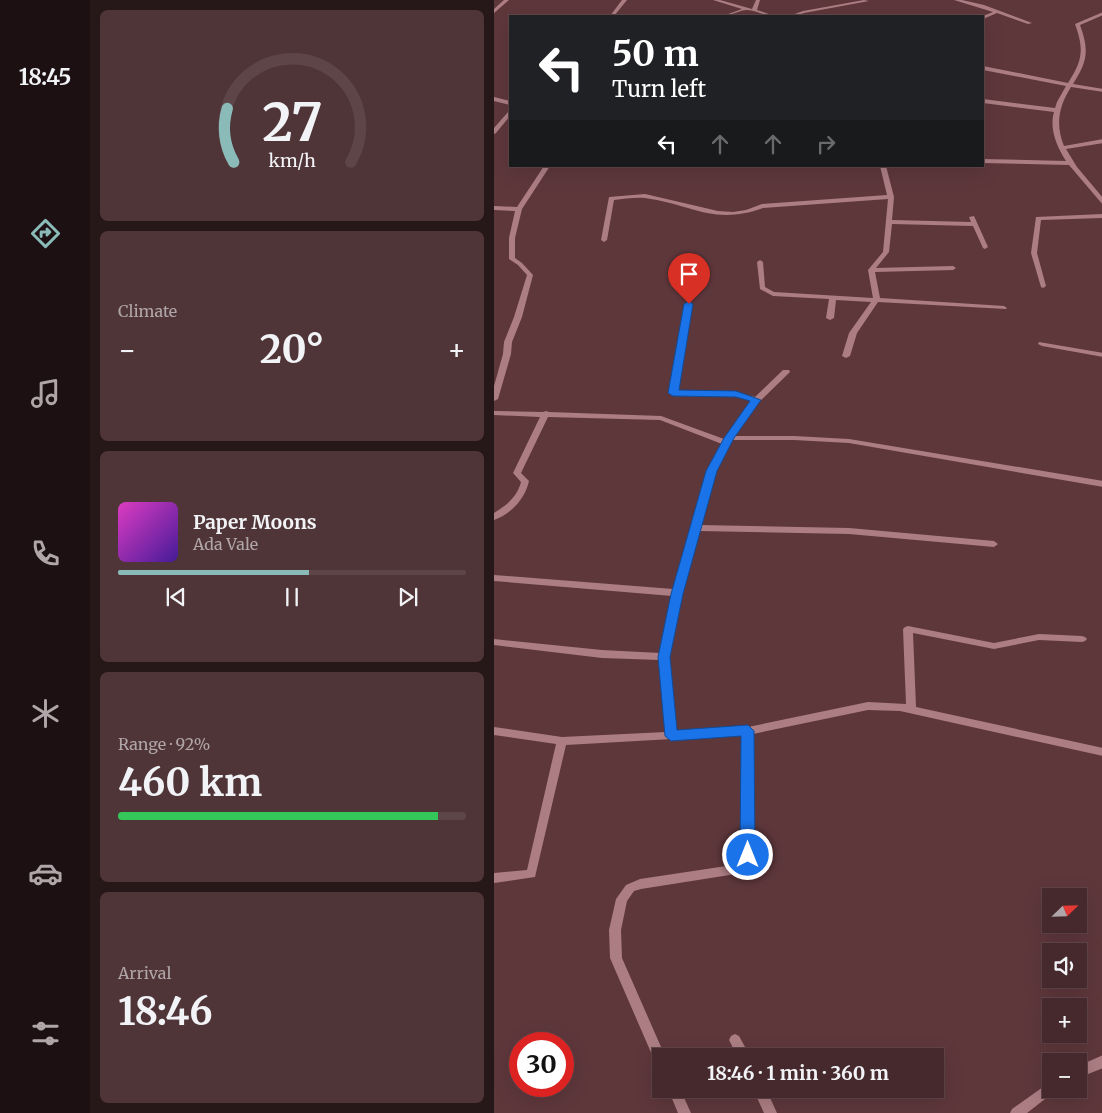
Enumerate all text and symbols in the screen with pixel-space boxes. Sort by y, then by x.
text: 50 m [612,32,699,76]
icon: left [529,35,594,100]
text: 18:45 [19,63,71,91]
text: Turn left [612,75,706,103]
text: 27 [262,90,322,155]
icon: left [653,130,681,158]
icon: ahead [706,130,734,158]
icon: ahead [759,130,787,158]
icon: right [812,130,840,158]
text: km/h [268,149,316,172]
icon: directions [28,216,63,251]
pin [668,253,710,304]
icon: arrive [675,260,703,288]
text: Climate [118,301,177,321]
text: 20° [260,326,324,373]
text: − [118,332,137,368]
text: + [447,332,466,368]
icon: music [28,376,63,411]
text: Paper Moons [193,510,317,534]
text: Ada Vale [193,534,258,554]
icon: phone [28,536,63,571]
icon: previous [162,583,190,611]
icon: pause [278,583,306,611]
icon: next [394,583,422,611]
icon: climate [28,696,63,731]
text: Range · 92% [118,734,210,754]
text: 460 km [118,759,262,806]
position arrow [721,828,773,880]
icon: car [28,856,63,891]
north arrow [1042,888,1086,932]
map controls [1042,888,1087,1098]
button: sound [1042,943,1087,988]
text: Arrival [118,963,171,983]
text: 18:46 [118,988,213,1035]
button: + [1042,998,1087,1043]
icon: filters [28,1016,63,1051]
speed limit sign: 30 [509,1032,574,1097]
button: − [1042,1053,1087,1098]
text: 18:46 · 1 min · 360 m [707,1061,889,1085]

